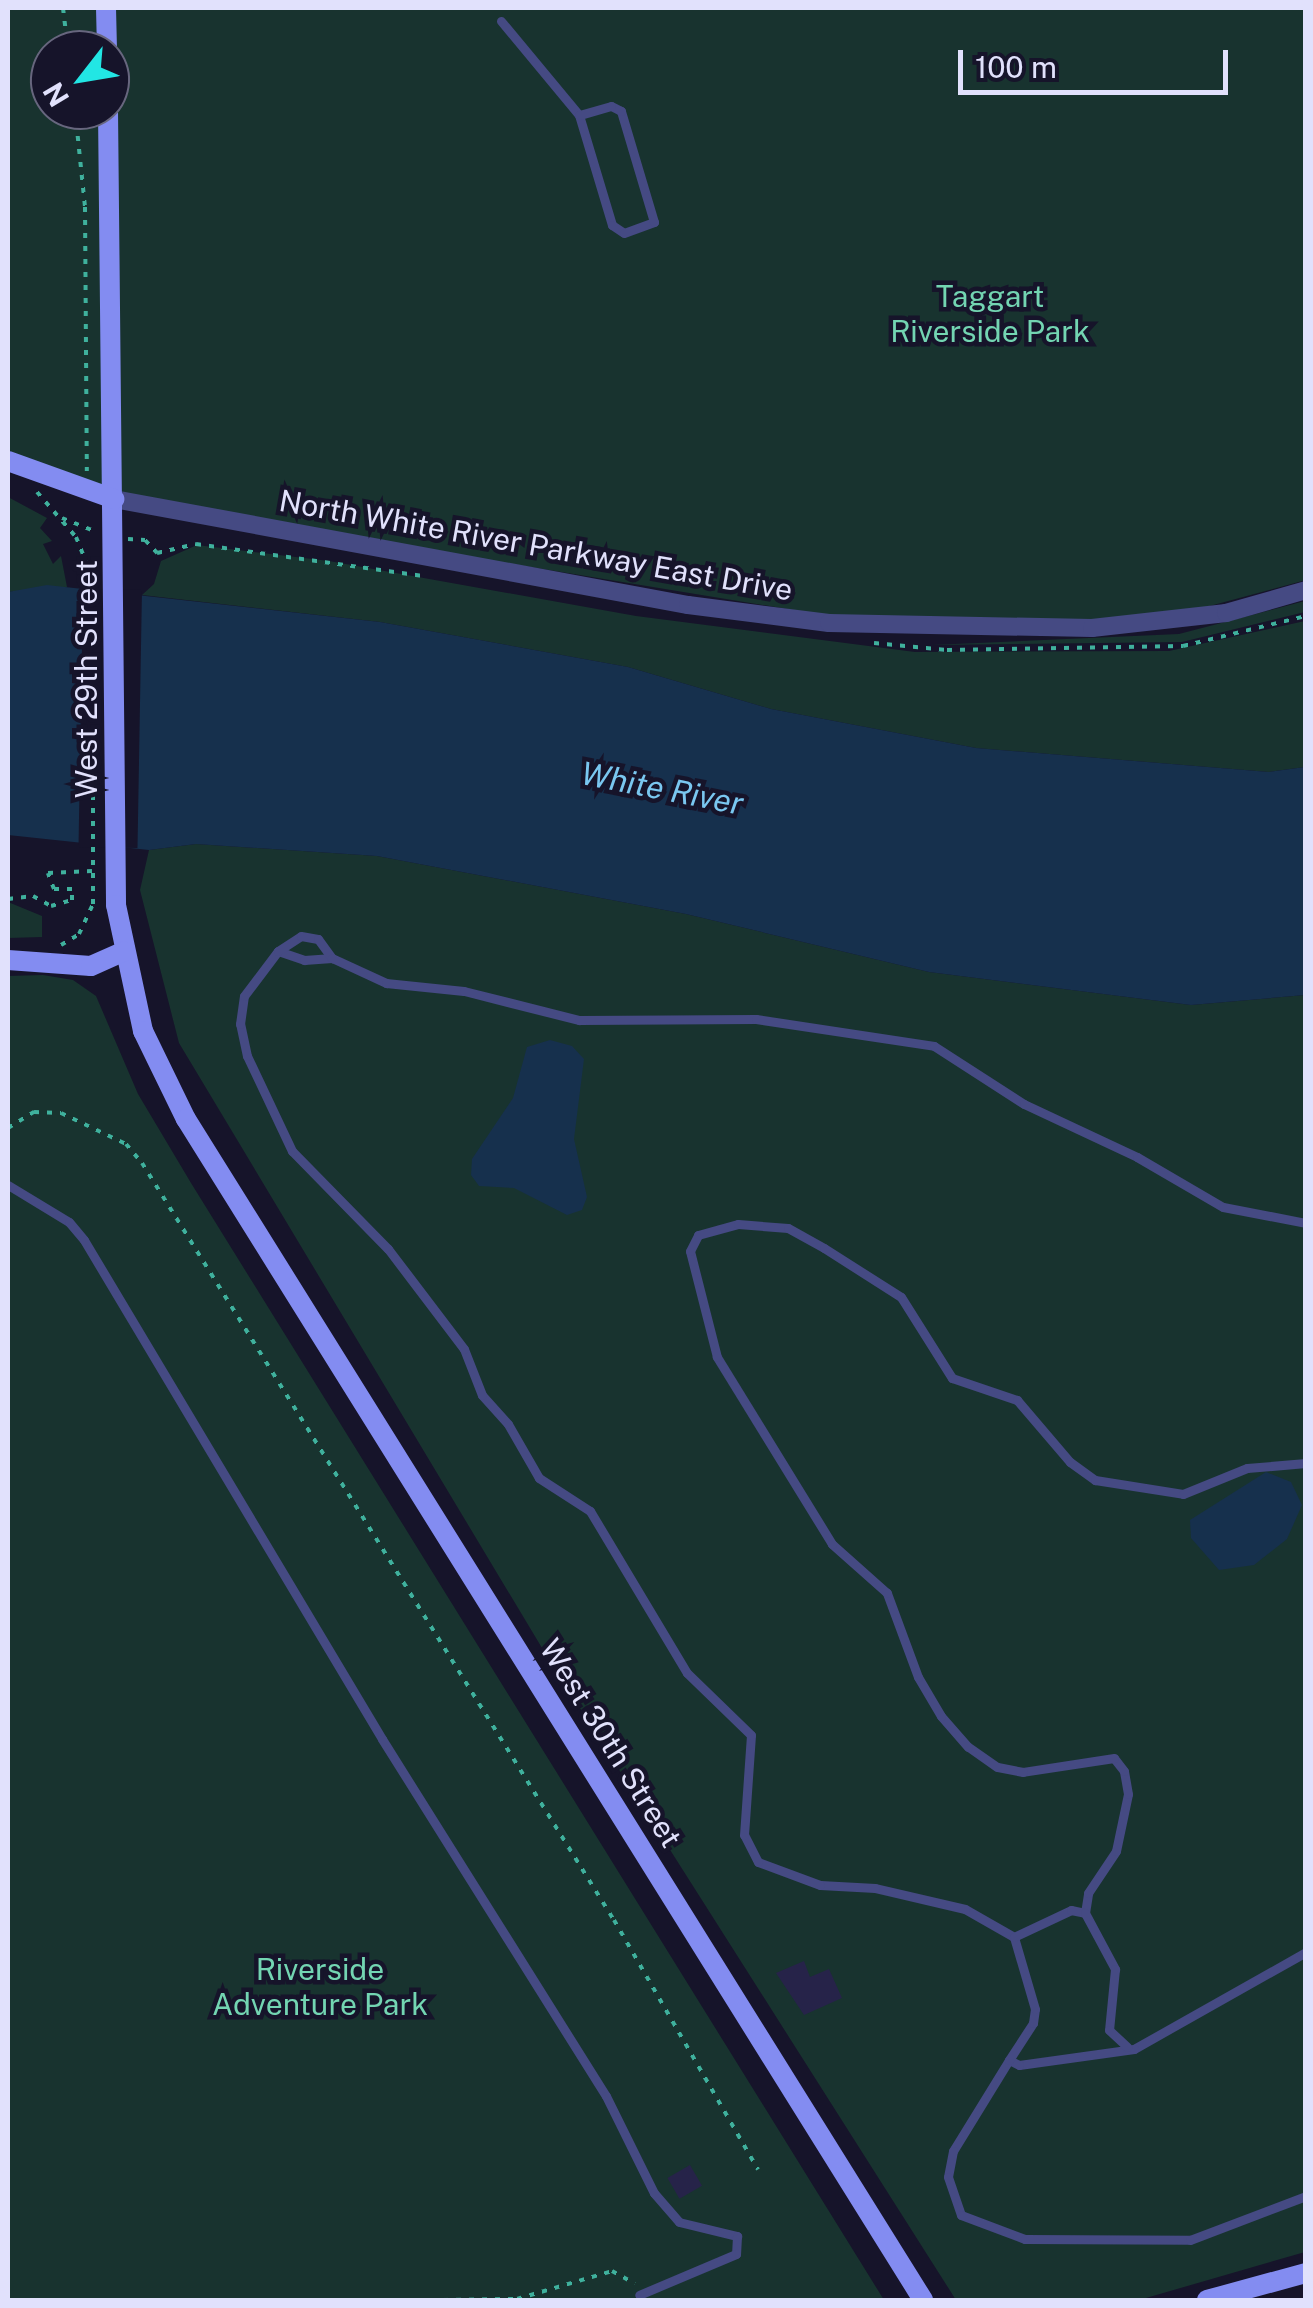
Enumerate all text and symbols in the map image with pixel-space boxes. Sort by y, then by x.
north arrow [30,30,130,130]
scale bar [963,30,1233,92]
text: 100 m [975,49,1057,85]
text: N [36,77,75,113]
park label: Taggart Riverside Park [890,278,1090,348]
street label: North White River Parkway East Drive [276,482,796,608]
street label: West 29th Street [68,560,104,798]
water label: White River [577,754,747,824]
street label: West 30th Street [532,1632,690,1854]
park label: Riverside Adventure Park [212,1951,428,2022]

